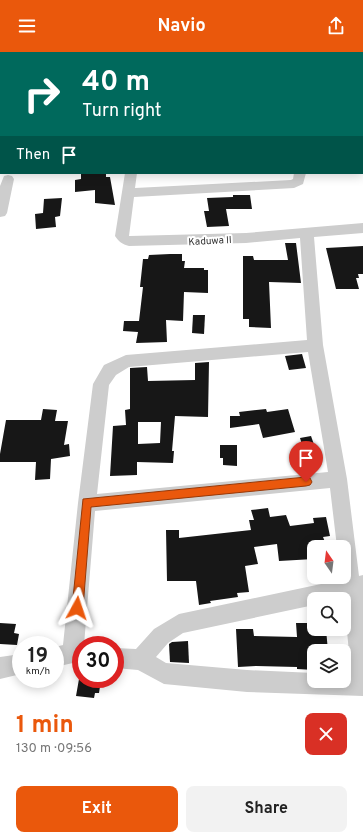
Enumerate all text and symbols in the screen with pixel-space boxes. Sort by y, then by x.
icon: menu [16,15,38,37]
text: Navio [157,15,206,38]
icon: share [325,15,347,37]
text: 40 m [82,65,150,101]
icon: right [16,68,68,120]
text: Turn right [82,100,162,123]
icon: arrive [58,144,80,166]
text: Then [16,146,50,165]
street label: Kaduwa II [188,234,232,249]
pin [289,441,323,482]
icon: arrive [295,447,317,469]
north arrow [307,540,351,584]
map controls [307,540,351,688]
position arrow [56,587,98,629]
button: search [307,592,351,636]
speed limit sign: 30 [72,636,124,688]
text: 19 [28,644,48,670]
button: layers [307,644,351,688]
text: km/h [26,665,50,678]
text: 1 min [16,711,74,741]
button: close [305,713,347,755]
text: 130 m · 09:56 [16,741,92,757]
button: Exit [16,786,178,832]
button: Share [186,786,347,832]

